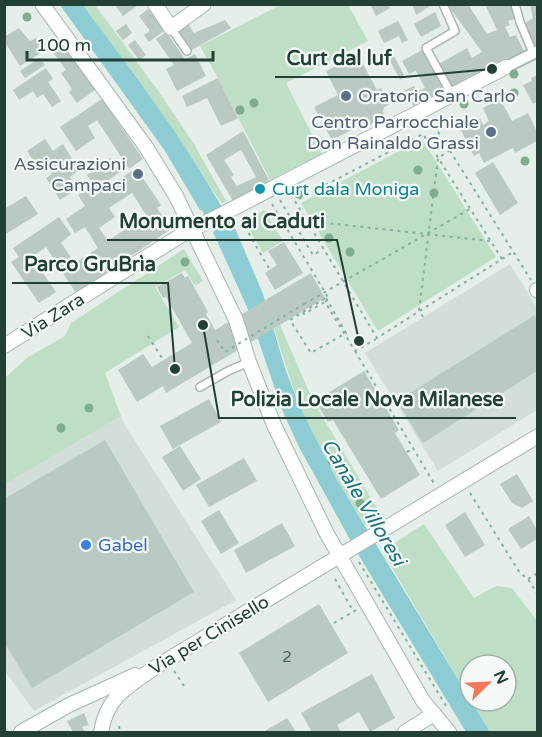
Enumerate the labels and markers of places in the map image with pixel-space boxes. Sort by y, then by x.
callout: Curt dal luf [275,39,404,77]
place label: Oratorio San Carlo [358,85,516,107]
marker: Oratorio San Carlo [339,89,353,103]
place label: Centro Parrocchiale Don Rainaldo Grassi [307,111,479,154]
marker: Centro Parrocchiale Don Rainaldo Grassi [484,125,498,139]
place label: Assicurazioni Campaci [13,153,126,196]
marker: Assicurazioni Campaci [131,167,145,181]
place label: Curt dala Moniga [272,178,419,200]
marker: Curt dala Moniga [253,182,267,196]
callout: Monumento ai Caduti [107,202,337,240]
callout: Parco GruBrìa [12,245,168,283]
callout: Polizia Locale Nova Milanese [219,380,516,418]
place label: Gabel [98,534,148,556]
marker: Gabel [79,538,93,552]

